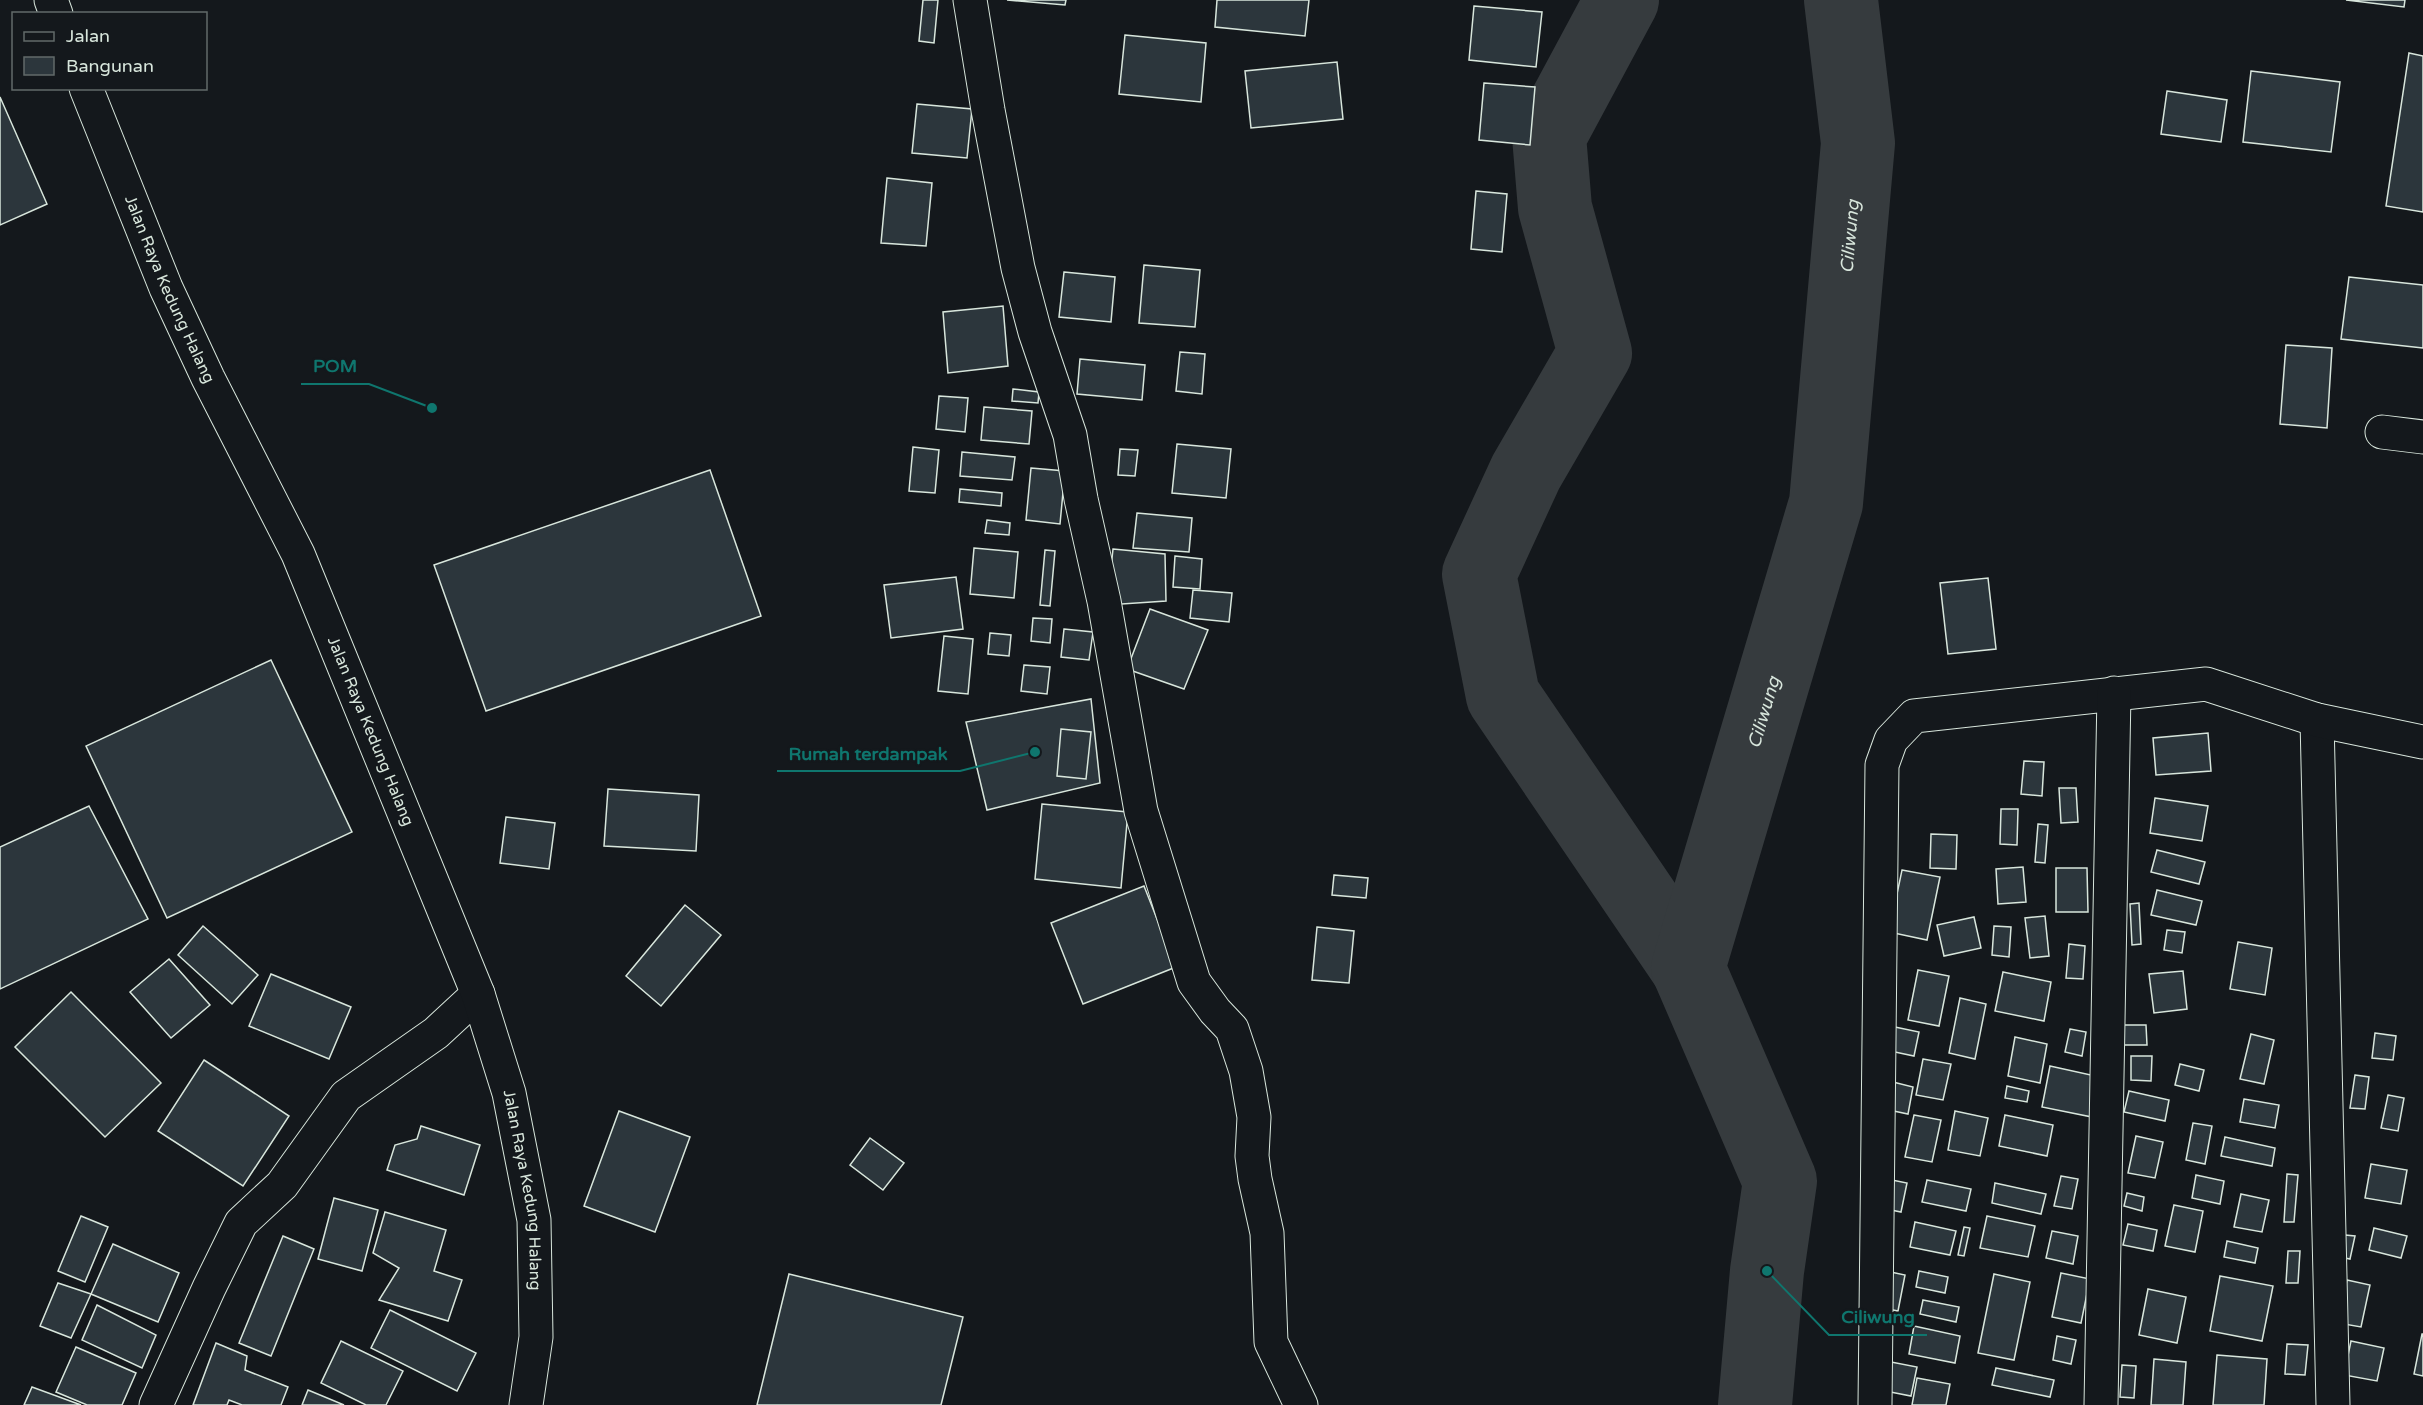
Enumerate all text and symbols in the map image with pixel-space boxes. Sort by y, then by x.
legend [12,12,207,90]
text: Jalan [66,25,110,47]
text: Bangunan [66,55,154,77]
street label: Jalan Raya Kedung Halang [120,192,219,387]
water label: Ciliwung [1835,197,1864,274]
callout: POM [301,348,369,384]
text: POM [313,355,357,377]
street label: Jalan Raya Kedung Halang [323,634,418,829]
water label: Ciliwung [1743,673,1785,751]
callout: Rumah terdampak [777,735,960,771]
text: Rumah terdampak [789,743,948,765]
street label: Jalan Raya Kedung Halang [499,1088,545,1291]
callout: Ciliwung [1829,1299,1927,1335]
text: Ciliwung [1841,1306,1915,1328]

